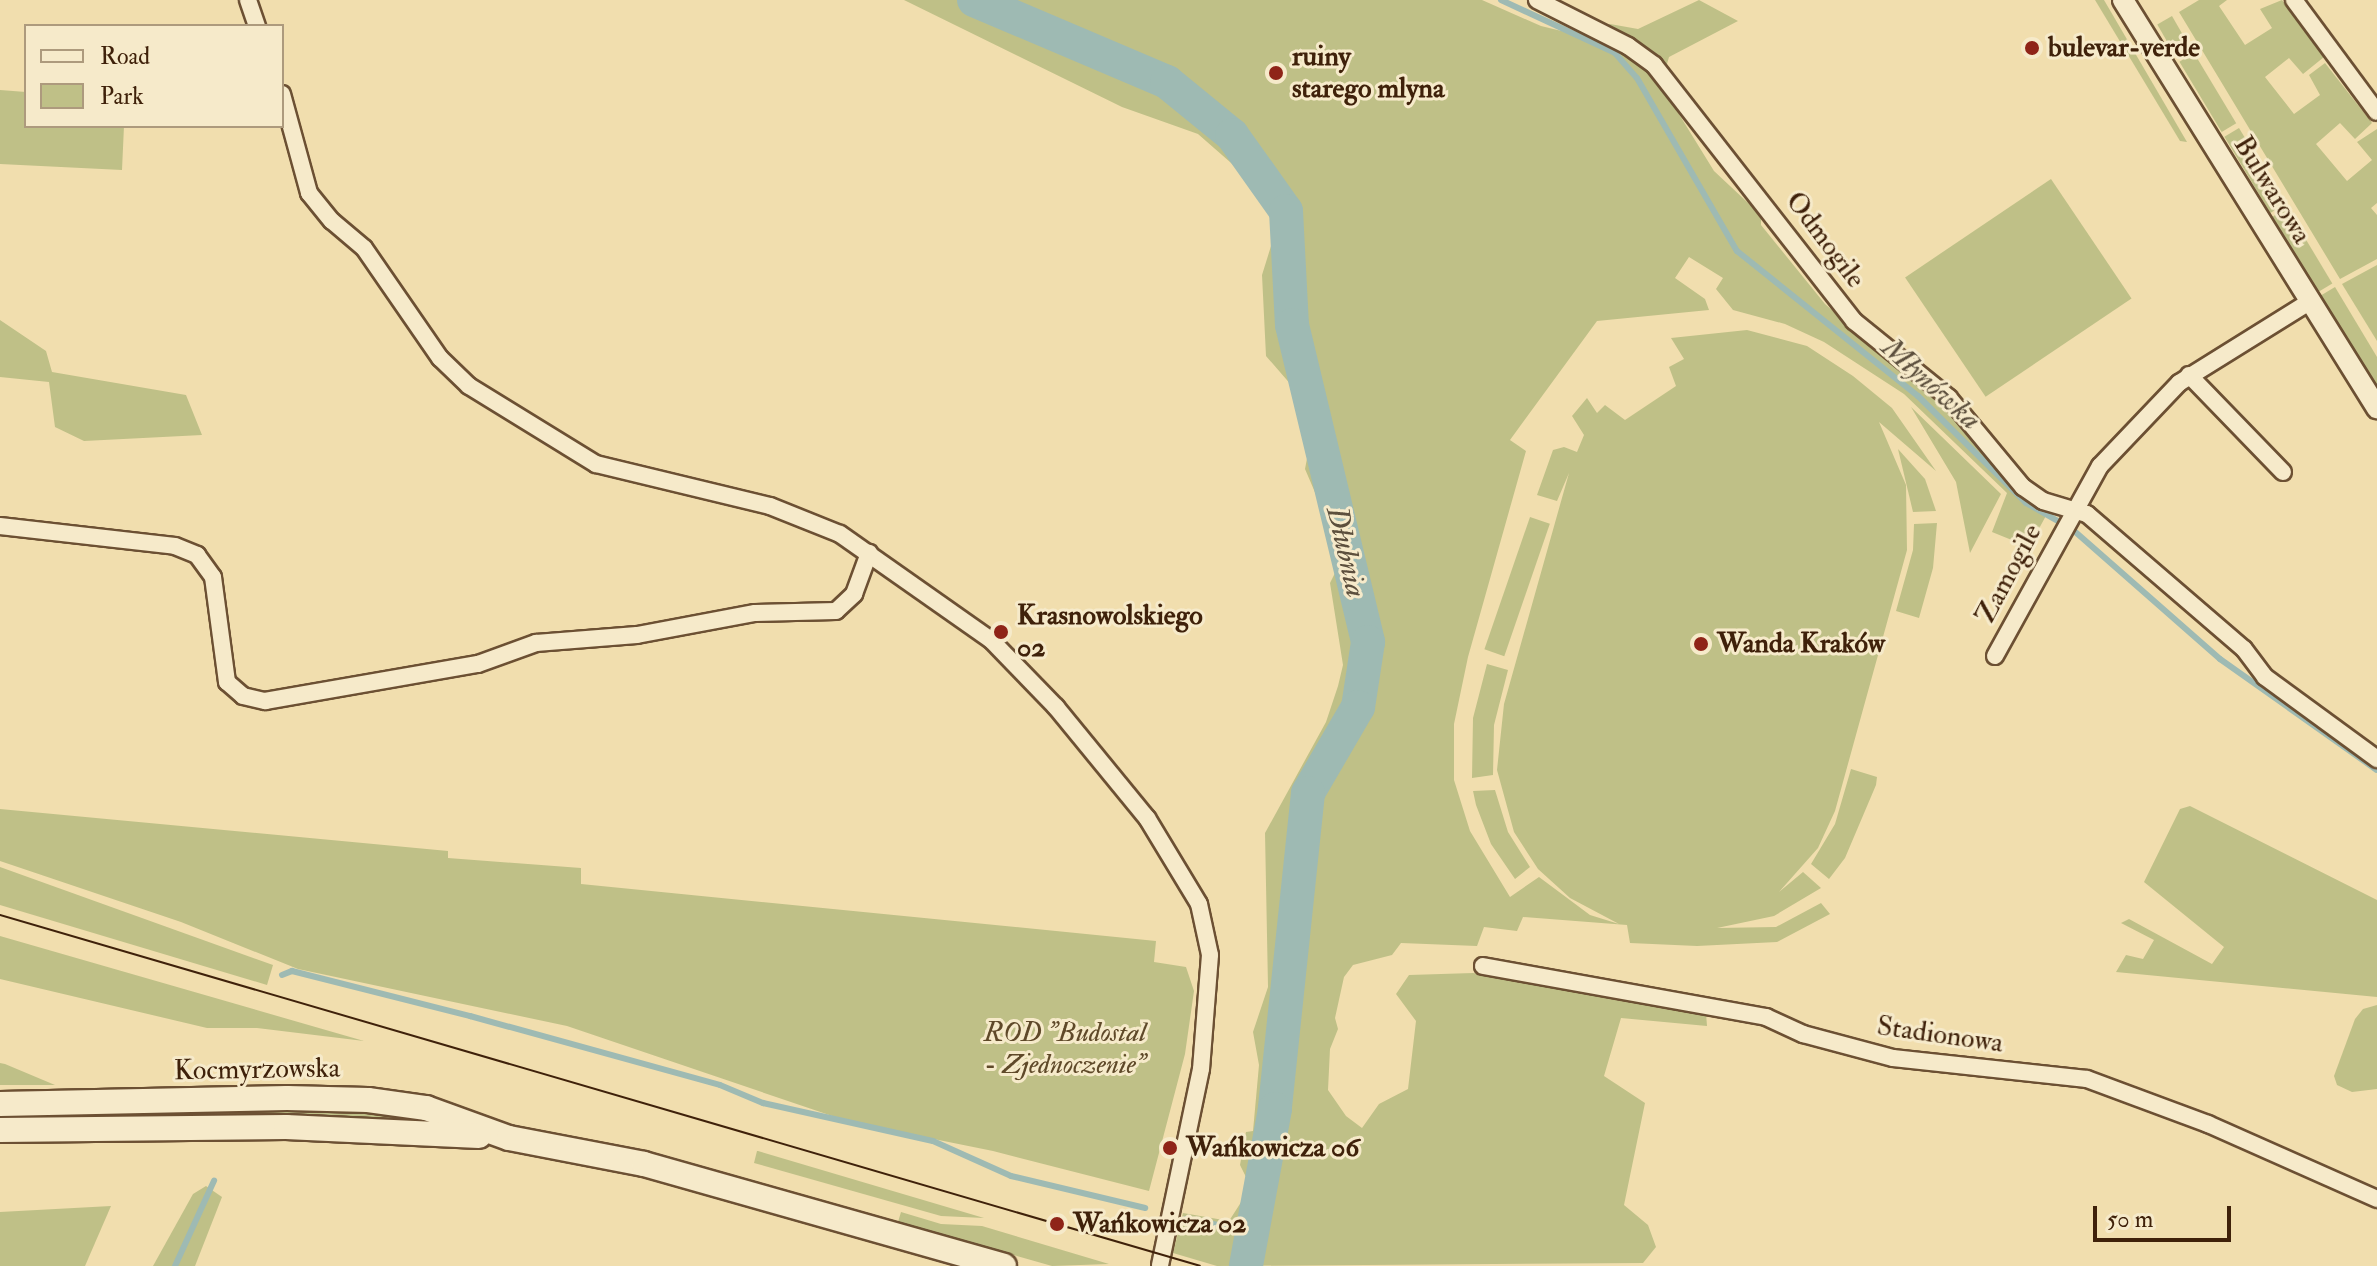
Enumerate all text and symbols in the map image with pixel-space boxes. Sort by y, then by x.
legend [24,24,284,128]
place label: bulevar-verde [2048,31,2200,65]
marker: bulevar-verde [2023,39,2041,57]
place label: ruiny starego mlyna [1292,40,1444,106]
text: Road [100,41,150,72]
marker: ruiny starego mlyna [1267,64,1285,82]
text: Park [100,81,144,112]
street label: Bulwarowa [2226,130,2318,250]
street label: Odmogile [1778,185,1872,295]
water label: Młynówka [1874,330,1988,438]
water label: Dłubnia [1318,503,1374,601]
street label: Zamogile [1969,519,2049,629]
place label: Krasnowolskiego 02 [1017,599,1203,665]
marker: Krasnowolskiego 02 [992,623,1010,641]
place label: Wanda Kraków [1717,627,1885,661]
marker: Wanda Kraków [1692,635,1710,653]
street label: Stadionowa [1875,1010,2005,1060]
park label: ROD "Budostal - Zjednoczenie" [984,1016,1146,1082]
street label: Kocmyrzowska [174,1052,340,1088]
place label: Wańkowicza 06 [1186,1131,1359,1165]
marker: Wańkowicza 06 [1161,1139,1179,1157]
scale bar [2097,1190,2235,1240]
text: 50 m [2107,1204,2153,1235]
place label: Wańkowicza 02 [1073,1207,1247,1241]
marker: Wańkowicza 02 [1048,1215,1066,1233]

